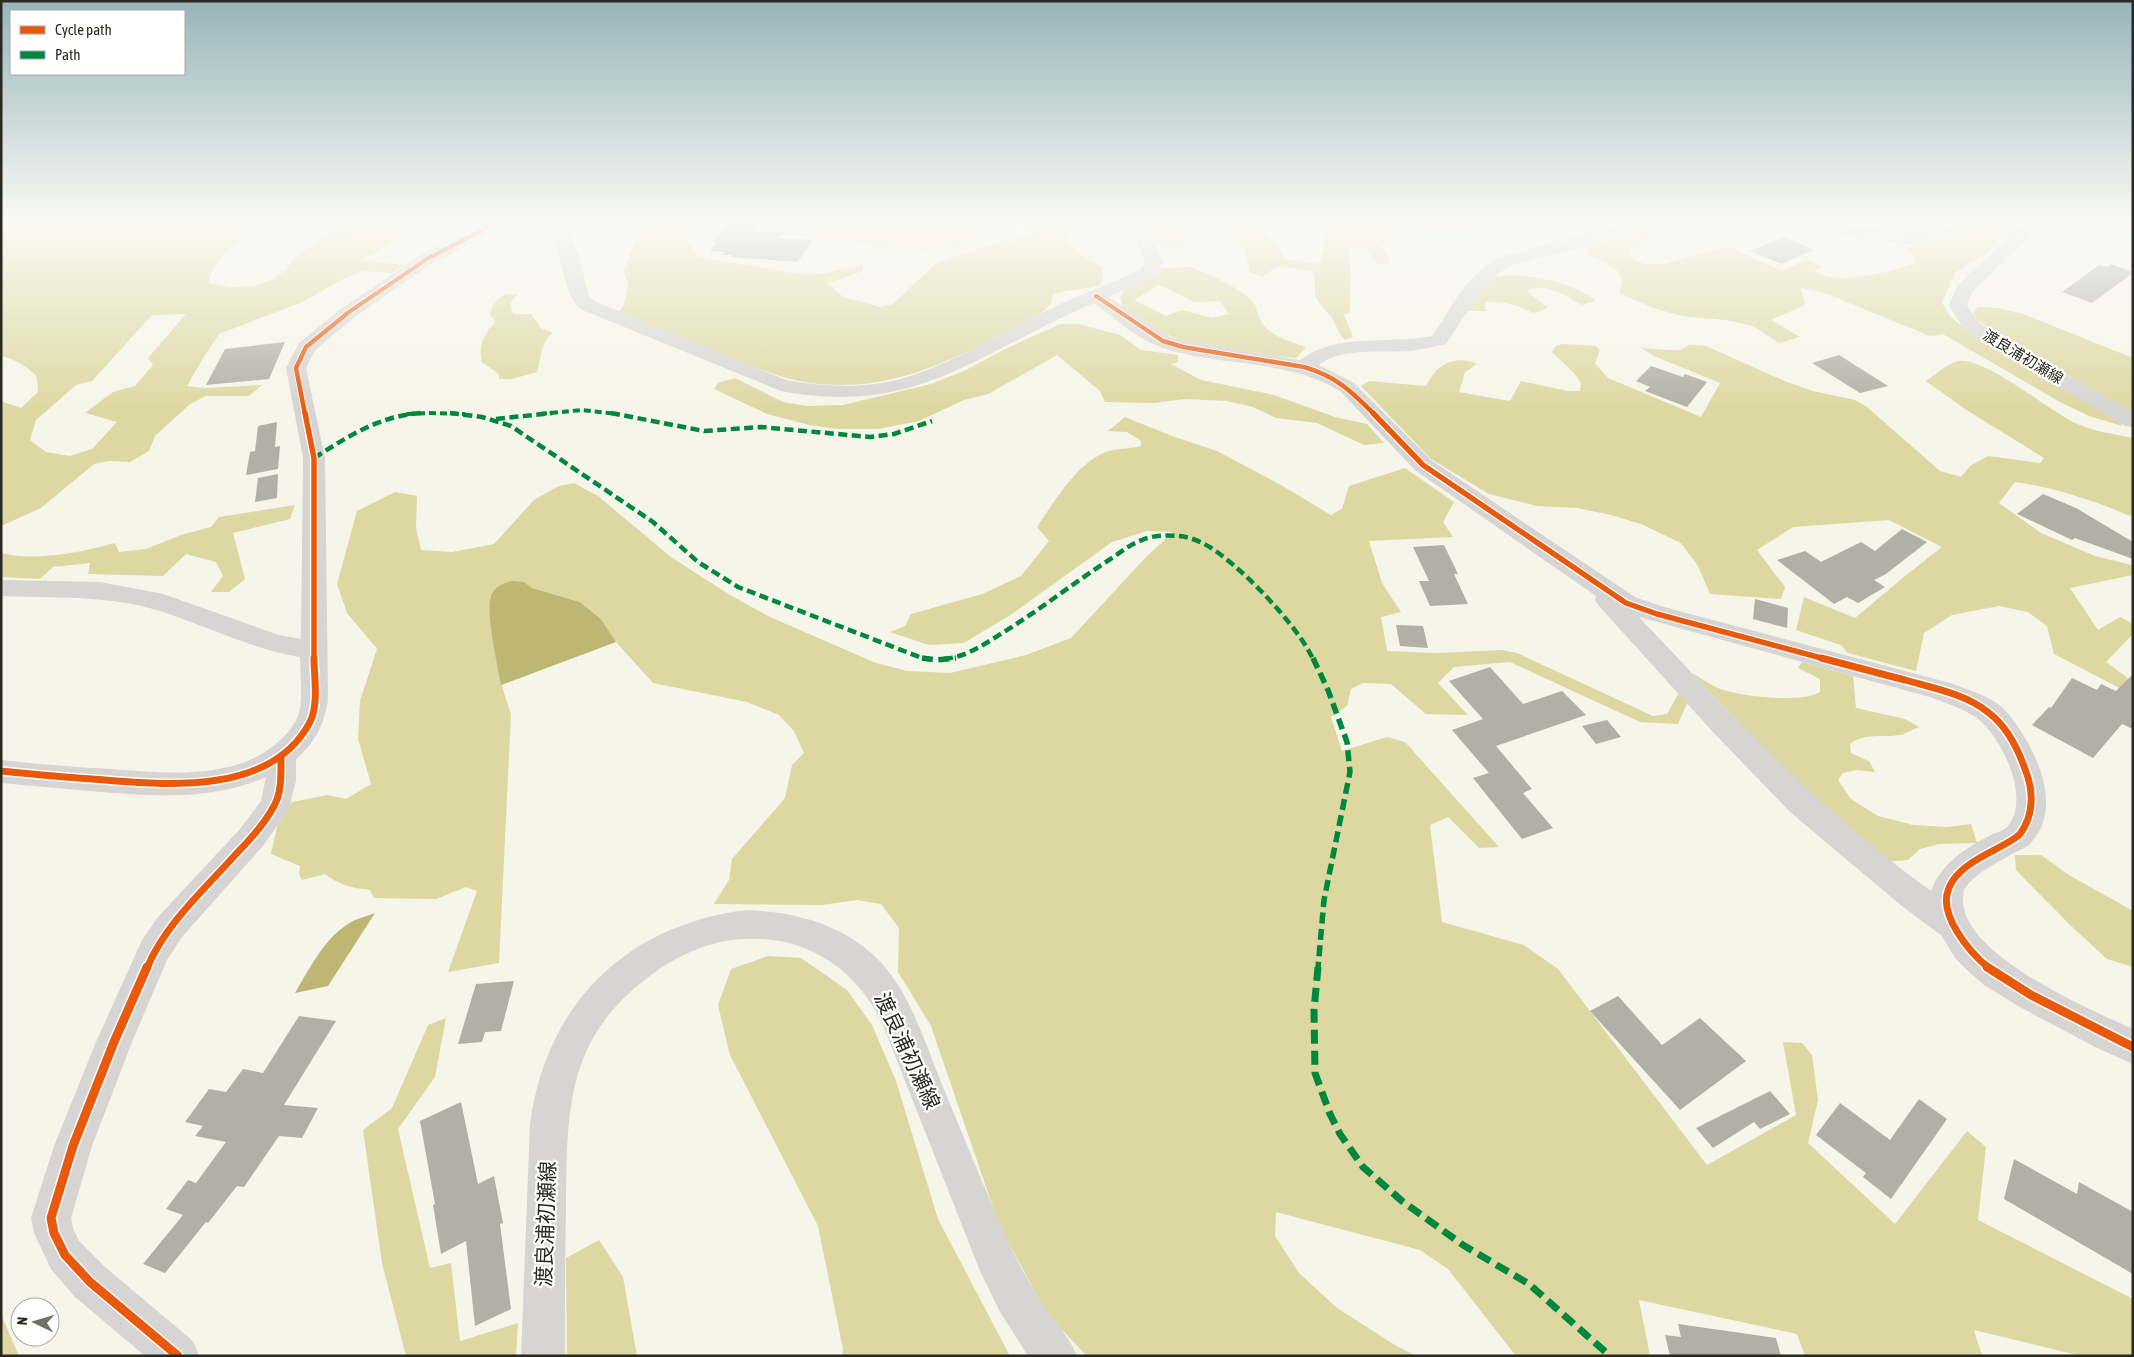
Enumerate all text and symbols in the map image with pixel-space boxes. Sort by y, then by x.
legend [10,10,185,75]
text: Cycle path [55,21,112,38]
text: Path [55,46,81,63]
street label: 渡良浦初瀬線 [1980,326,2066,387]
street label: 渡良浦初瀬線 [870,988,945,1113]
street label: 渡良浦初瀬線 [531,1161,559,1287]
north arrow [10,1297,60,1347]
text: N [14,1316,30,1326]

